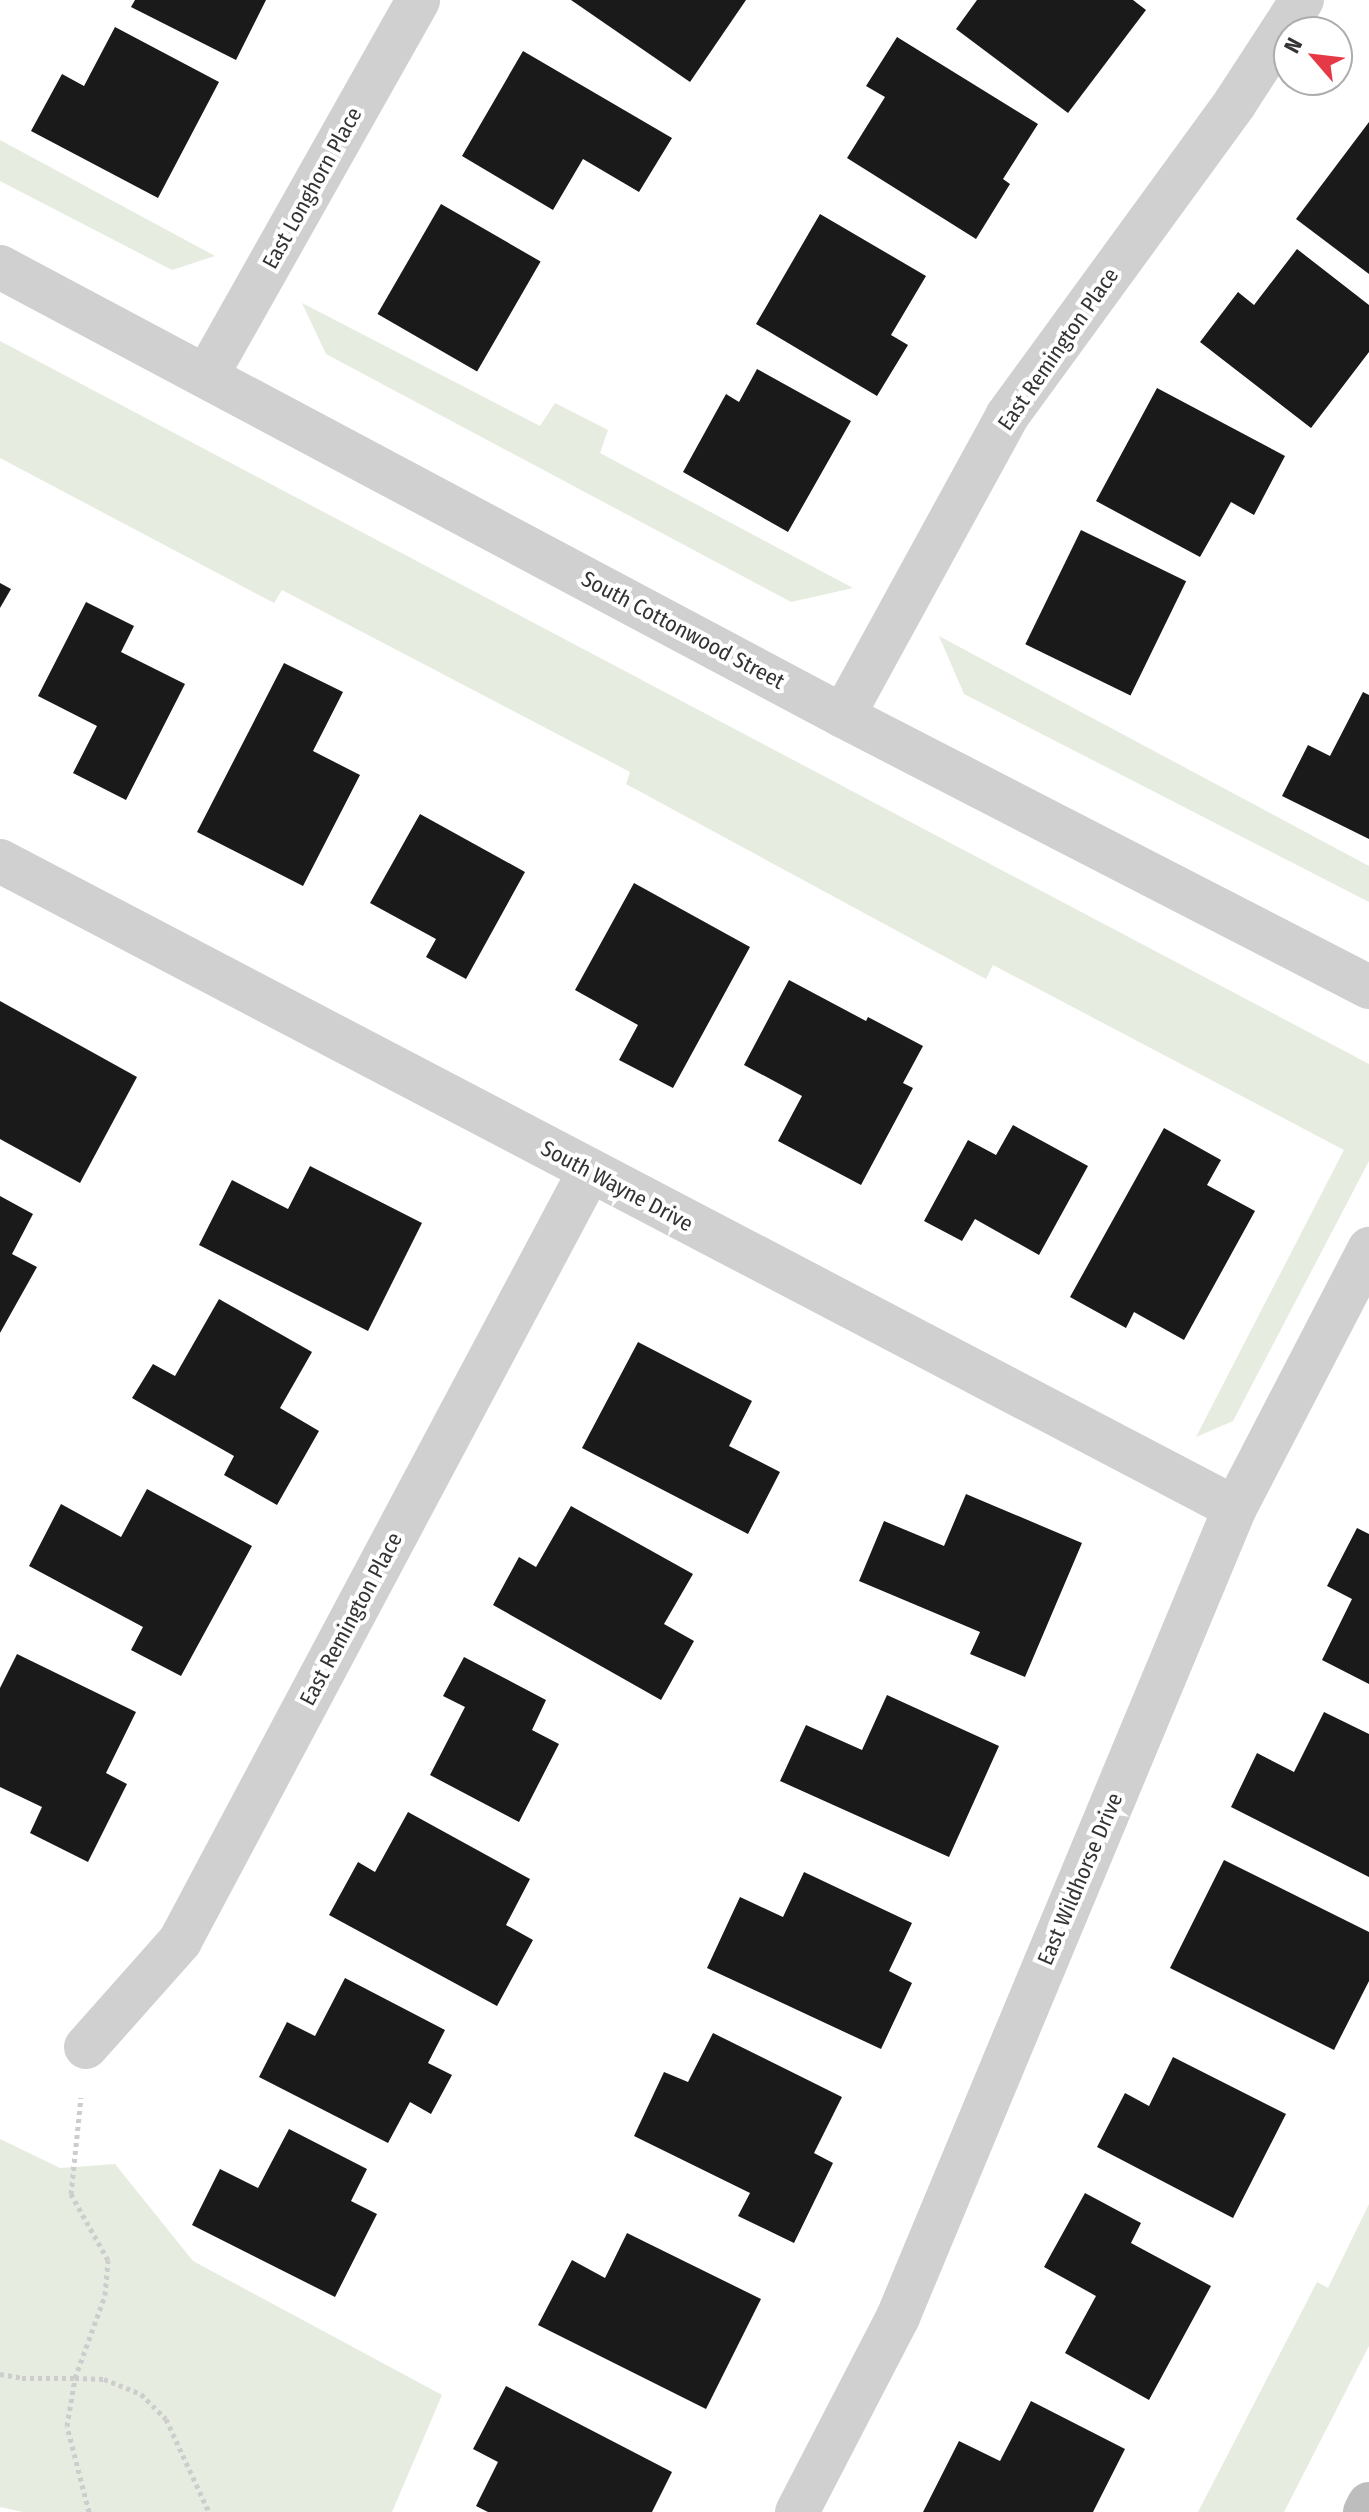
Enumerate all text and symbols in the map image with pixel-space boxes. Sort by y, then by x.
north arrow [1273,16,1353,96]
text: N [1278,33,1308,58]
street label: East Longhorn Place [257,103,367,273]
street label: East Remington Place [992,263,1124,435]
street label: South Cottonwood Street [577,565,789,695]
street label: South Wayne Drive [537,1135,697,1237]
street label: East Remington Place [294,1528,408,1710]
street label: East Wildhorse Drive [1032,1789,1128,1969]

